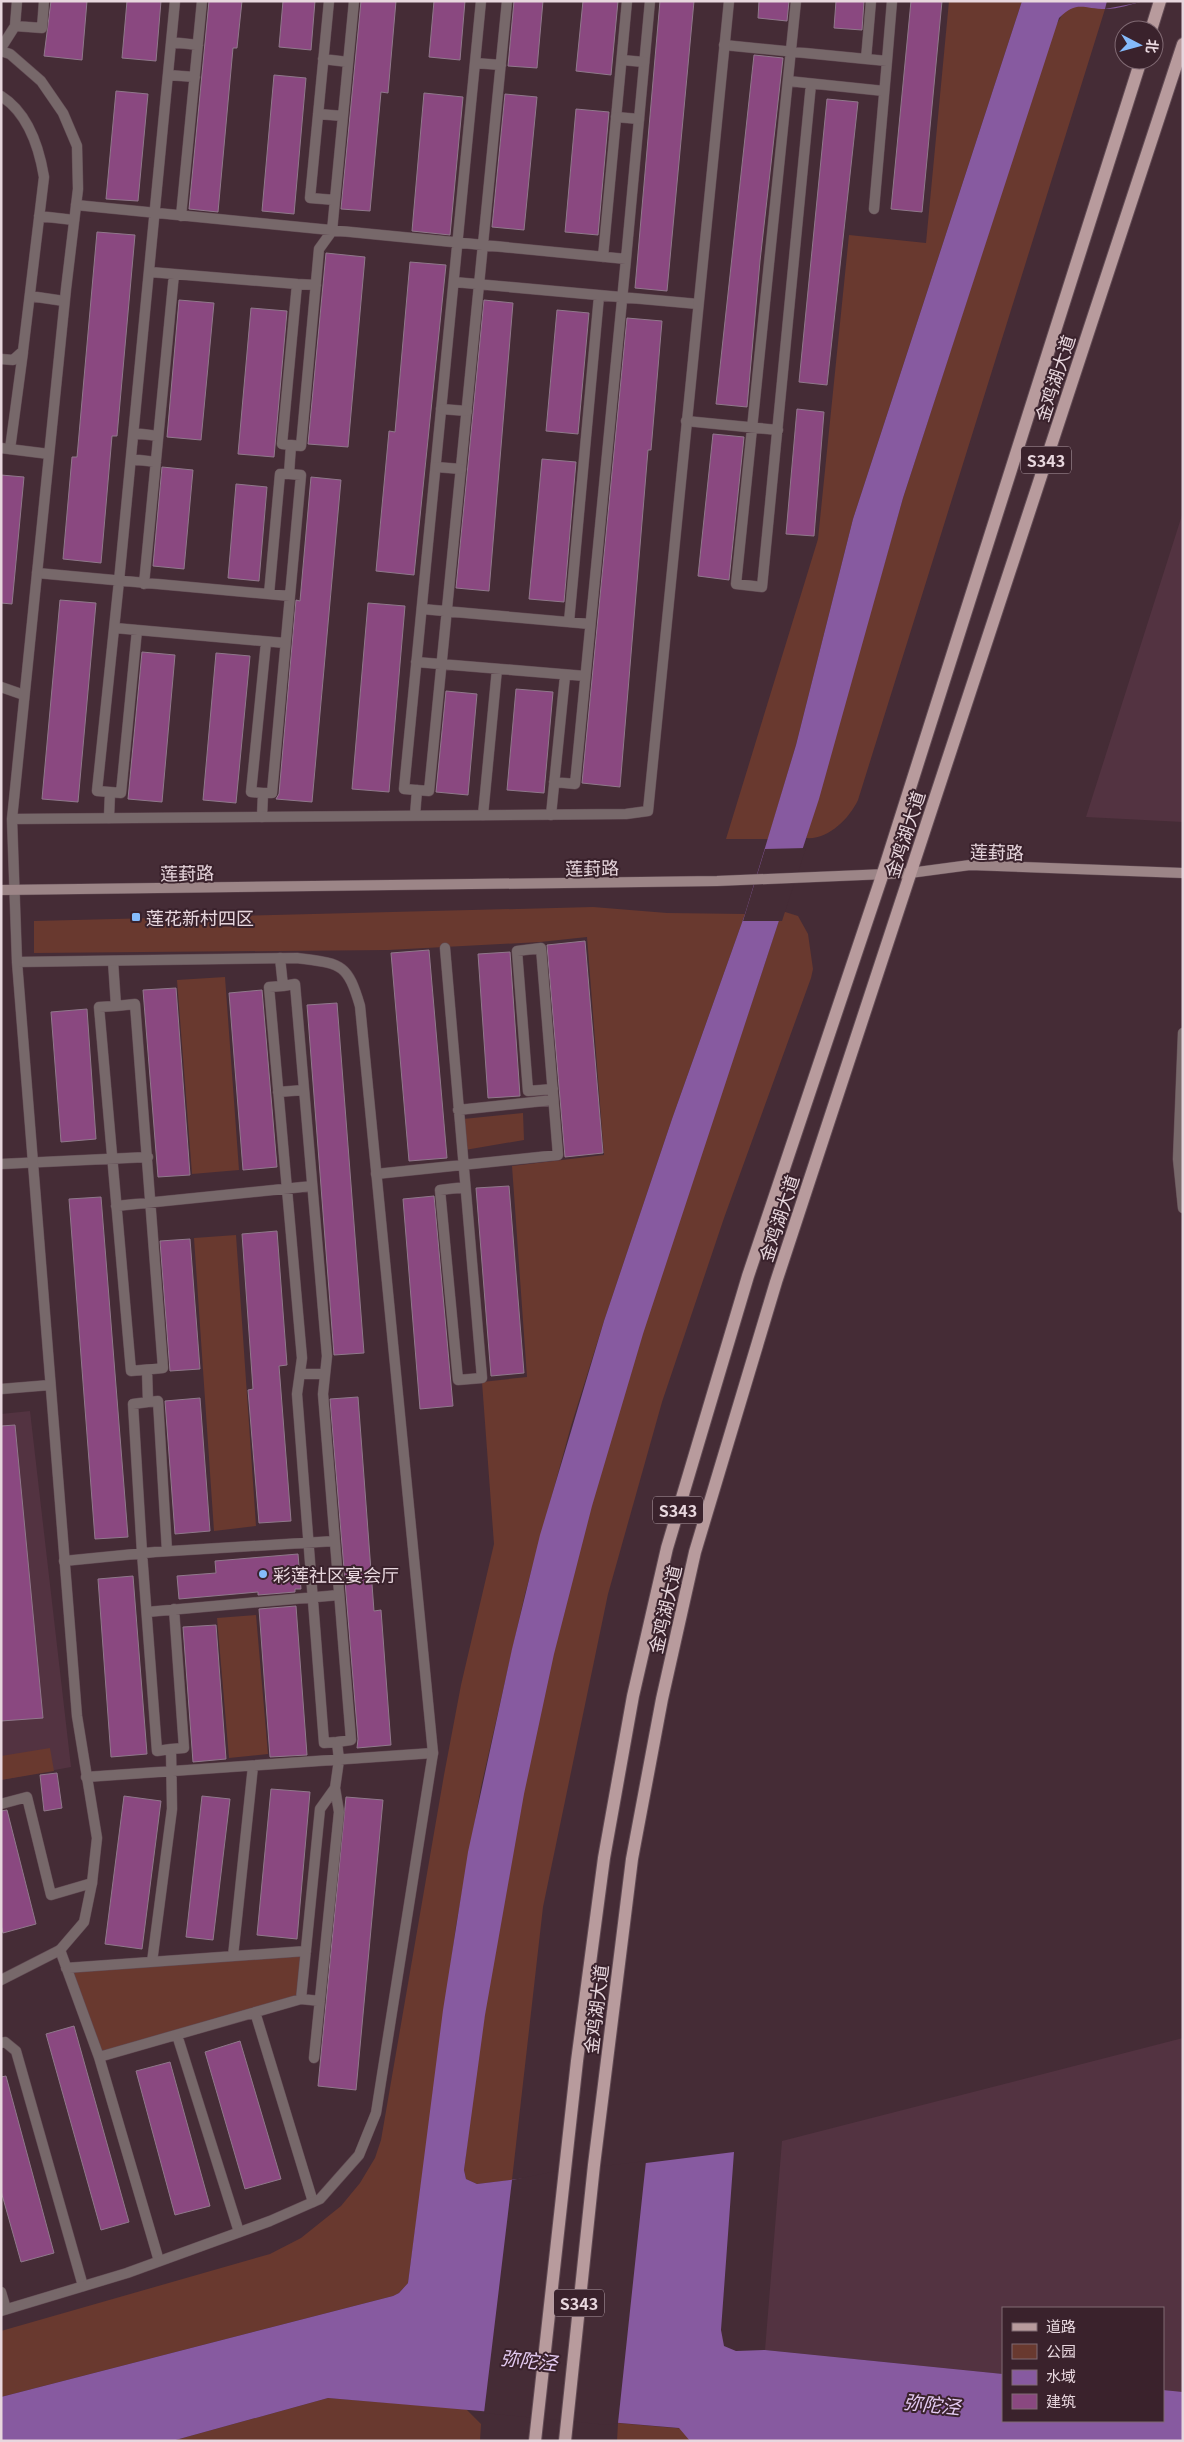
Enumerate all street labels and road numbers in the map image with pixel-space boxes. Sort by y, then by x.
street label: 金鸡湖大道 [1028,331,1080,425]
road number: S343 [1021,446,1071,474]
street label: 金鸡湖大道 [878,787,930,881]
street label: 莲葑路 [970,838,1024,864]
street label: 莲葑路 [565,854,619,880]
street label: 莲葑路 [160,859,214,885]
street label: 金鸡湖大道 [752,1171,804,1265]
road number: S343 [653,1496,703,1524]
street label: 金鸡湖大道 [641,1562,687,1656]
street label: 金鸡湖大道 [577,1963,613,2055]
road number: S343 [554,2290,604,2316]

